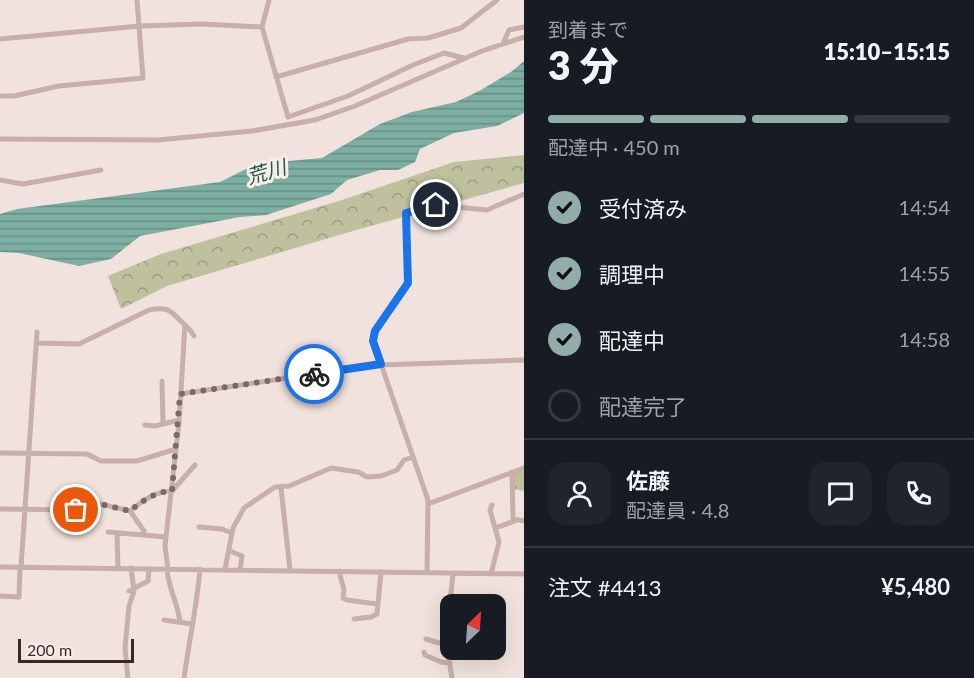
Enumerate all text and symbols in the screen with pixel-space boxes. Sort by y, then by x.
text: 到着まで [548,17,628,41]
text: 15:10–15:15 [824,38,950,65]
text: 3 分 [548,42,619,88]
text: 配達中 · 450 m [548,135,680,159]
water label: 荒川 [243,153,290,188]
pin [410,179,461,230]
icon: home [419,188,452,221]
icon: check [548,191,581,224]
text: 受付済み [599,195,687,222]
text: 14:54 [899,195,950,219]
icon: check [548,257,581,290]
text: 調理中 [599,261,665,288]
text: 14:55 [899,261,950,285]
icon: check [548,323,581,356]
text: 配達中 [599,327,665,354]
text: 14:58 [899,327,950,351]
courier [284,344,344,404]
icon: bike [298,358,331,391]
text: 配達完了 [599,393,687,420]
button: person [548,462,611,525]
button: chat [809,462,872,525]
button: phone [887,462,950,525]
text: 佐藤 [626,467,670,494]
pin [50,484,101,535]
icon: bag [59,493,92,526]
text: 配達員 · 4.8 [626,498,729,522]
text: ¥5,480 [881,573,950,600]
text: 注文 #4413 [548,574,661,601]
north arrow [440,594,506,660]
map controls [440,594,506,660]
scale bar [18,636,134,664]
text: 200 m [27,640,72,659]

